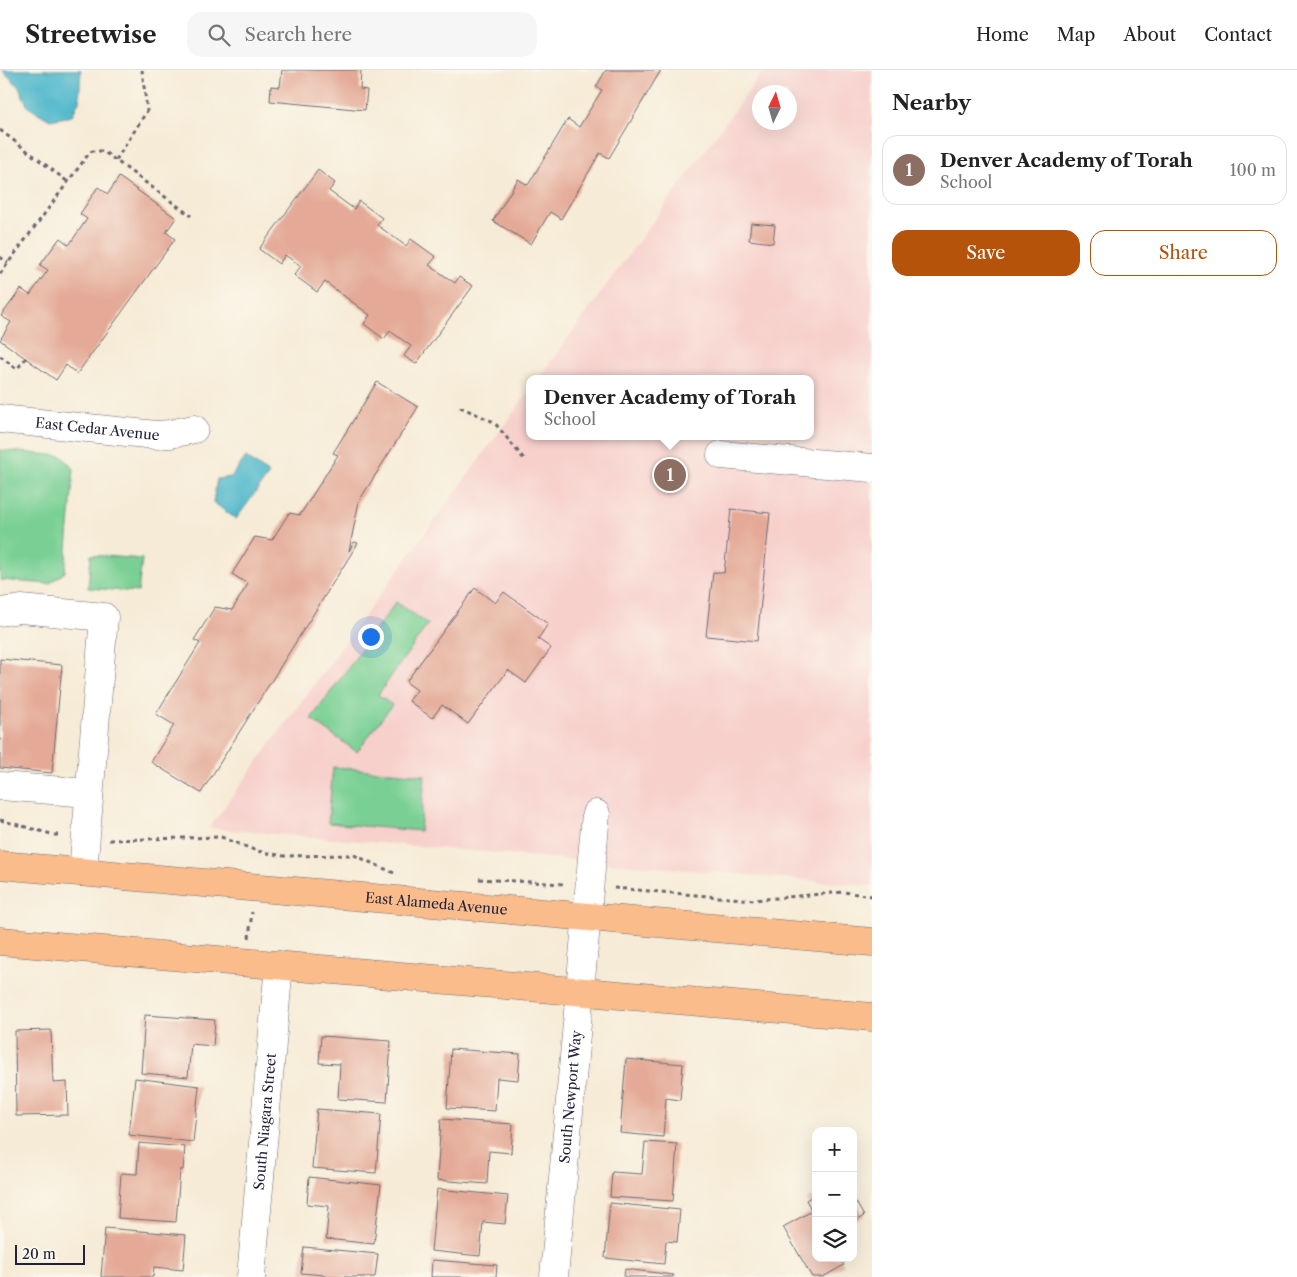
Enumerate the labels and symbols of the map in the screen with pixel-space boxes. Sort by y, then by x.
north arrow [752,85,797,130]
street label: East Cedar Avenue [34,414,161,444]
pin: 1 [654,456,686,494]
your location [358,624,384,650]
street label: East Alameda Avenue [364,888,508,919]
street label: South Newport Way [555,1029,585,1164]
street label: South Niagara Street [250,1052,280,1191]
scale bar [15,1242,85,1265]

